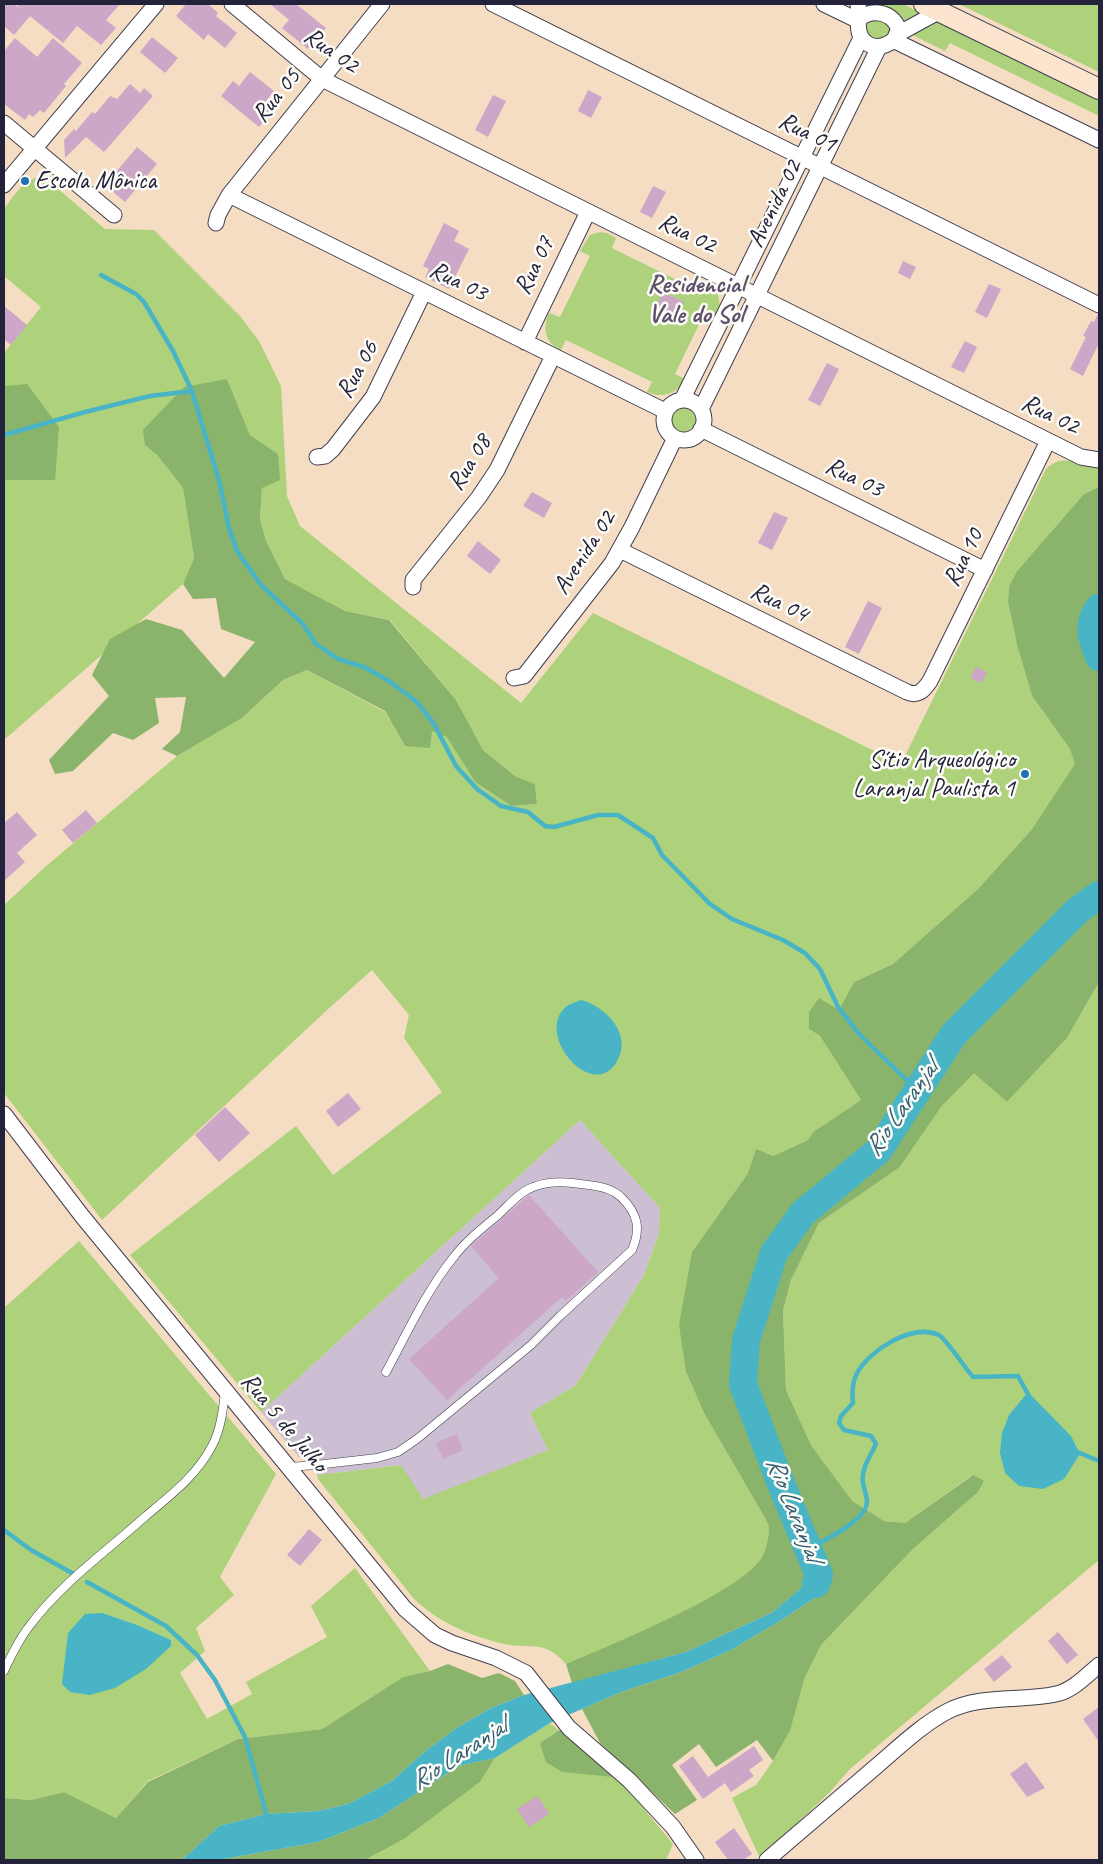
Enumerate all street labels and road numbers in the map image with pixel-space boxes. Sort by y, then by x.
street label: Rua 02 [298,21,364,81]
street label: Rua 05 [246,63,308,129]
street label: Rua 01 [773,106,841,160]
street label: Avenida 02 [741,155,809,253]
street label: Rua 02 [653,207,721,261]
street label: Rua 07 [508,232,562,300]
street label: Rua 03 [424,255,492,309]
street label: Rua 06 [330,336,386,404]
street label: Rua 02 [1016,388,1084,442]
street label: Rua 08 [441,429,499,497]
street label: Rua 03 [820,451,888,505]
street label: Avenida 02 [547,506,623,600]
street label: Rua 10 [937,524,991,592]
street label: Rua 04 [745,576,813,630]
street label: Rua 5 de Julho [234,1367,334,1479]

